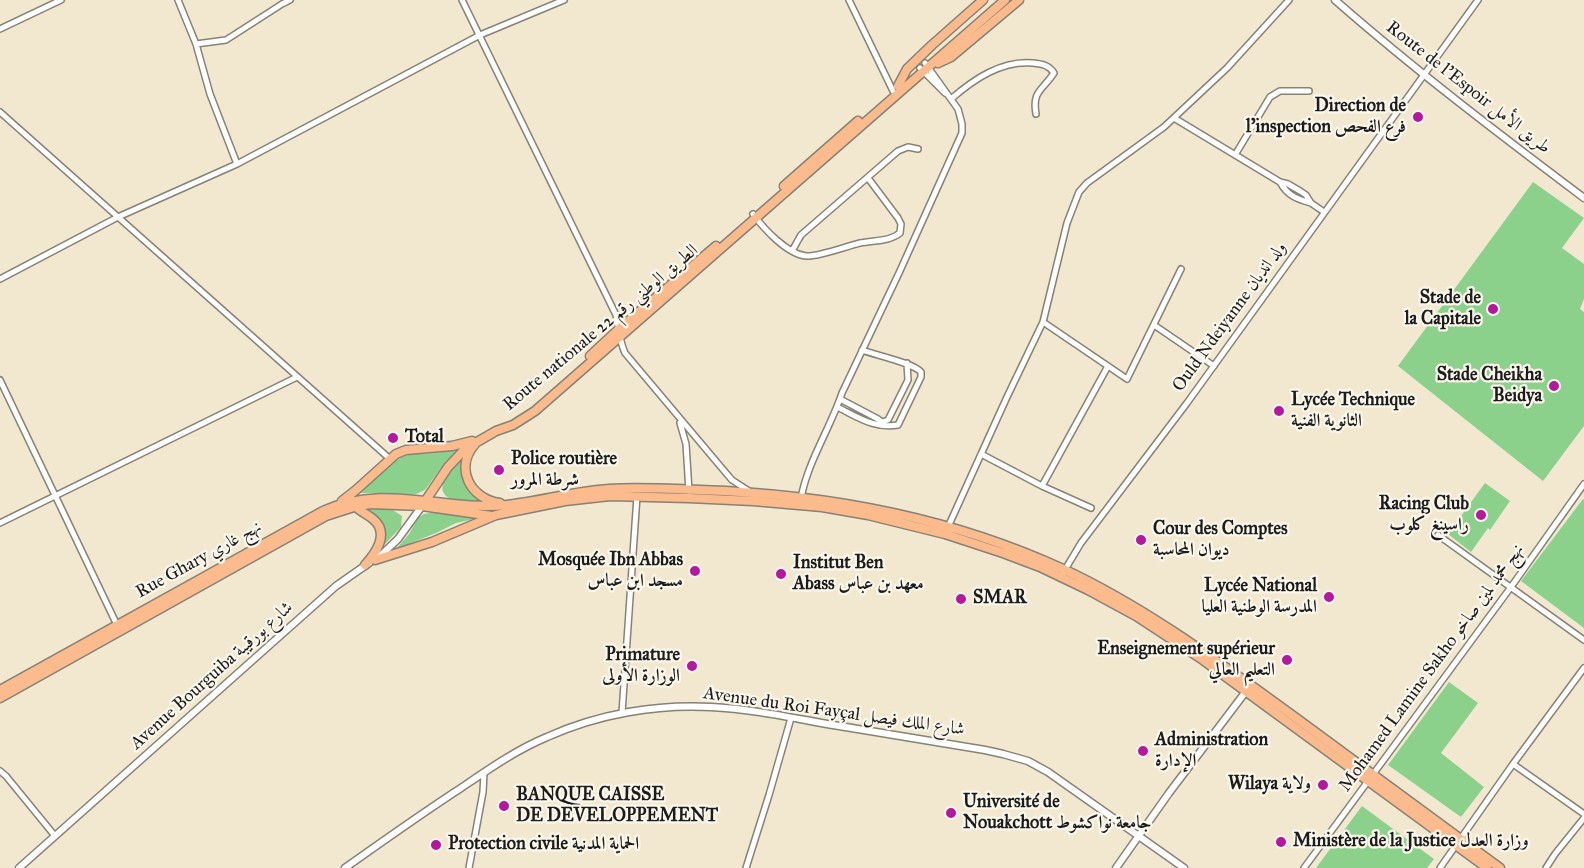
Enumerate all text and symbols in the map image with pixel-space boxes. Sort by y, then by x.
street label: Route de l’Espoir طريق الأمل [1381,17,1555,159]
place label: Direction de l'inspection فرع الفحص [1246,96,1406,138]
marker: Direction de l'inspection فرع الفحص [1411,110,1425,124]
street label: Ould Ndeiyanne ولد انديان [1168,238,1292,396]
street label: Route nationale 22 الطريق الوطني رقم [499,240,703,416]
place label: Stade de la Capitale [1405,288,1481,330]
marker: Stade de la Capitale [1486,302,1500,316]
place label: Stade Cheikha Beidya [1437,365,1542,407]
marker: Stade Cheikha Beidya [1547,379,1561,393]
place label: Lycée Technique الثانوية الفنية [1291,390,1415,432]
marker: Lycée Technique الثانوية الفنية [1272,404,1286,418]
place label: Total [405,427,444,449]
marker: Total [386,431,400,445]
place label: Police routière شرطة المرور [511,449,617,492]
marker: Police routière شرطة المرور [492,463,506,477]
place label: Racing Club راسينغ كلوب [1379,494,1469,536]
marker: Racing Club راسينغ كلوب [1474,508,1488,522]
street label: Rue Ghary نهج غاري [132,517,266,603]
place label: Cour des Comptes ديوان المحاسبة [1153,519,1288,562]
marker: Cour des Comptes ديوان المحاسبة [1134,533,1148,547]
street label: Mohamed Lamine Sakho نهج محمد لمين صاخو [1335,540,1529,796]
place label: Mosquée Ibn Abbas مسجد ابن عباس [538,550,683,592]
place label: Institut Ben Abass معهد بن عباس [793,553,924,596]
marker: Mosquée Ibn Abbas مسجد ابن عباس [688,564,702,578]
marker: Institut Ben Abass معهد بن عباس [774,567,788,581]
place label: Lycée National المدرسة الوطنية العليا [1201,576,1317,618]
place label: SMAR [973,588,1027,610]
marker: Lycée National المدرسة الوطنية العليا [1322,590,1336,604]
marker: SMAR [954,592,968,606]
street label: Avenue Bourguiba شارع بورقيبة [126,597,298,755]
place label: Enseignement supérieur التعليم العالي [1097,639,1275,682]
place label: Primature الوزارة الأولى [602,645,680,688]
marker: Enseignement supérieur التعليم العالي [1280,653,1294,667]
marker: Primature الوزارة الأولى [685,659,699,673]
street label: Avenue du Roi Fayçal شارع الملك فيصل [702,683,966,741]
place label: Administration الإدارة [1155,730,1268,772]
marker: Administration الإدارة [1136,744,1150,758]
place label: Wilaya ولاية [1228,774,1311,796]
marker: Wilaya ولاية [1316,778,1330,792]
place label: BANQUE CAISSE DE DEVELOPPEMENT [516,785,718,828]
place label: Université de Nouakchott جامعة نواكشوط [963,792,1151,834]
marker: BANQUE CAISSE DE DEVELOPPEMENT [497,799,511,813]
marker: Université de Nouakchott جامعة نواكشوط [944,806,958,820]
place label: Ministère de la Justice وزارة العدل [1293,831,1529,853]
place label: Protection civile الحماية المدنية [448,834,639,856]
marker: Ministère de la Justice وزارة العدل [1274,835,1288,849]
marker: Protection civile الحماية المدنية [429,838,443,852]

